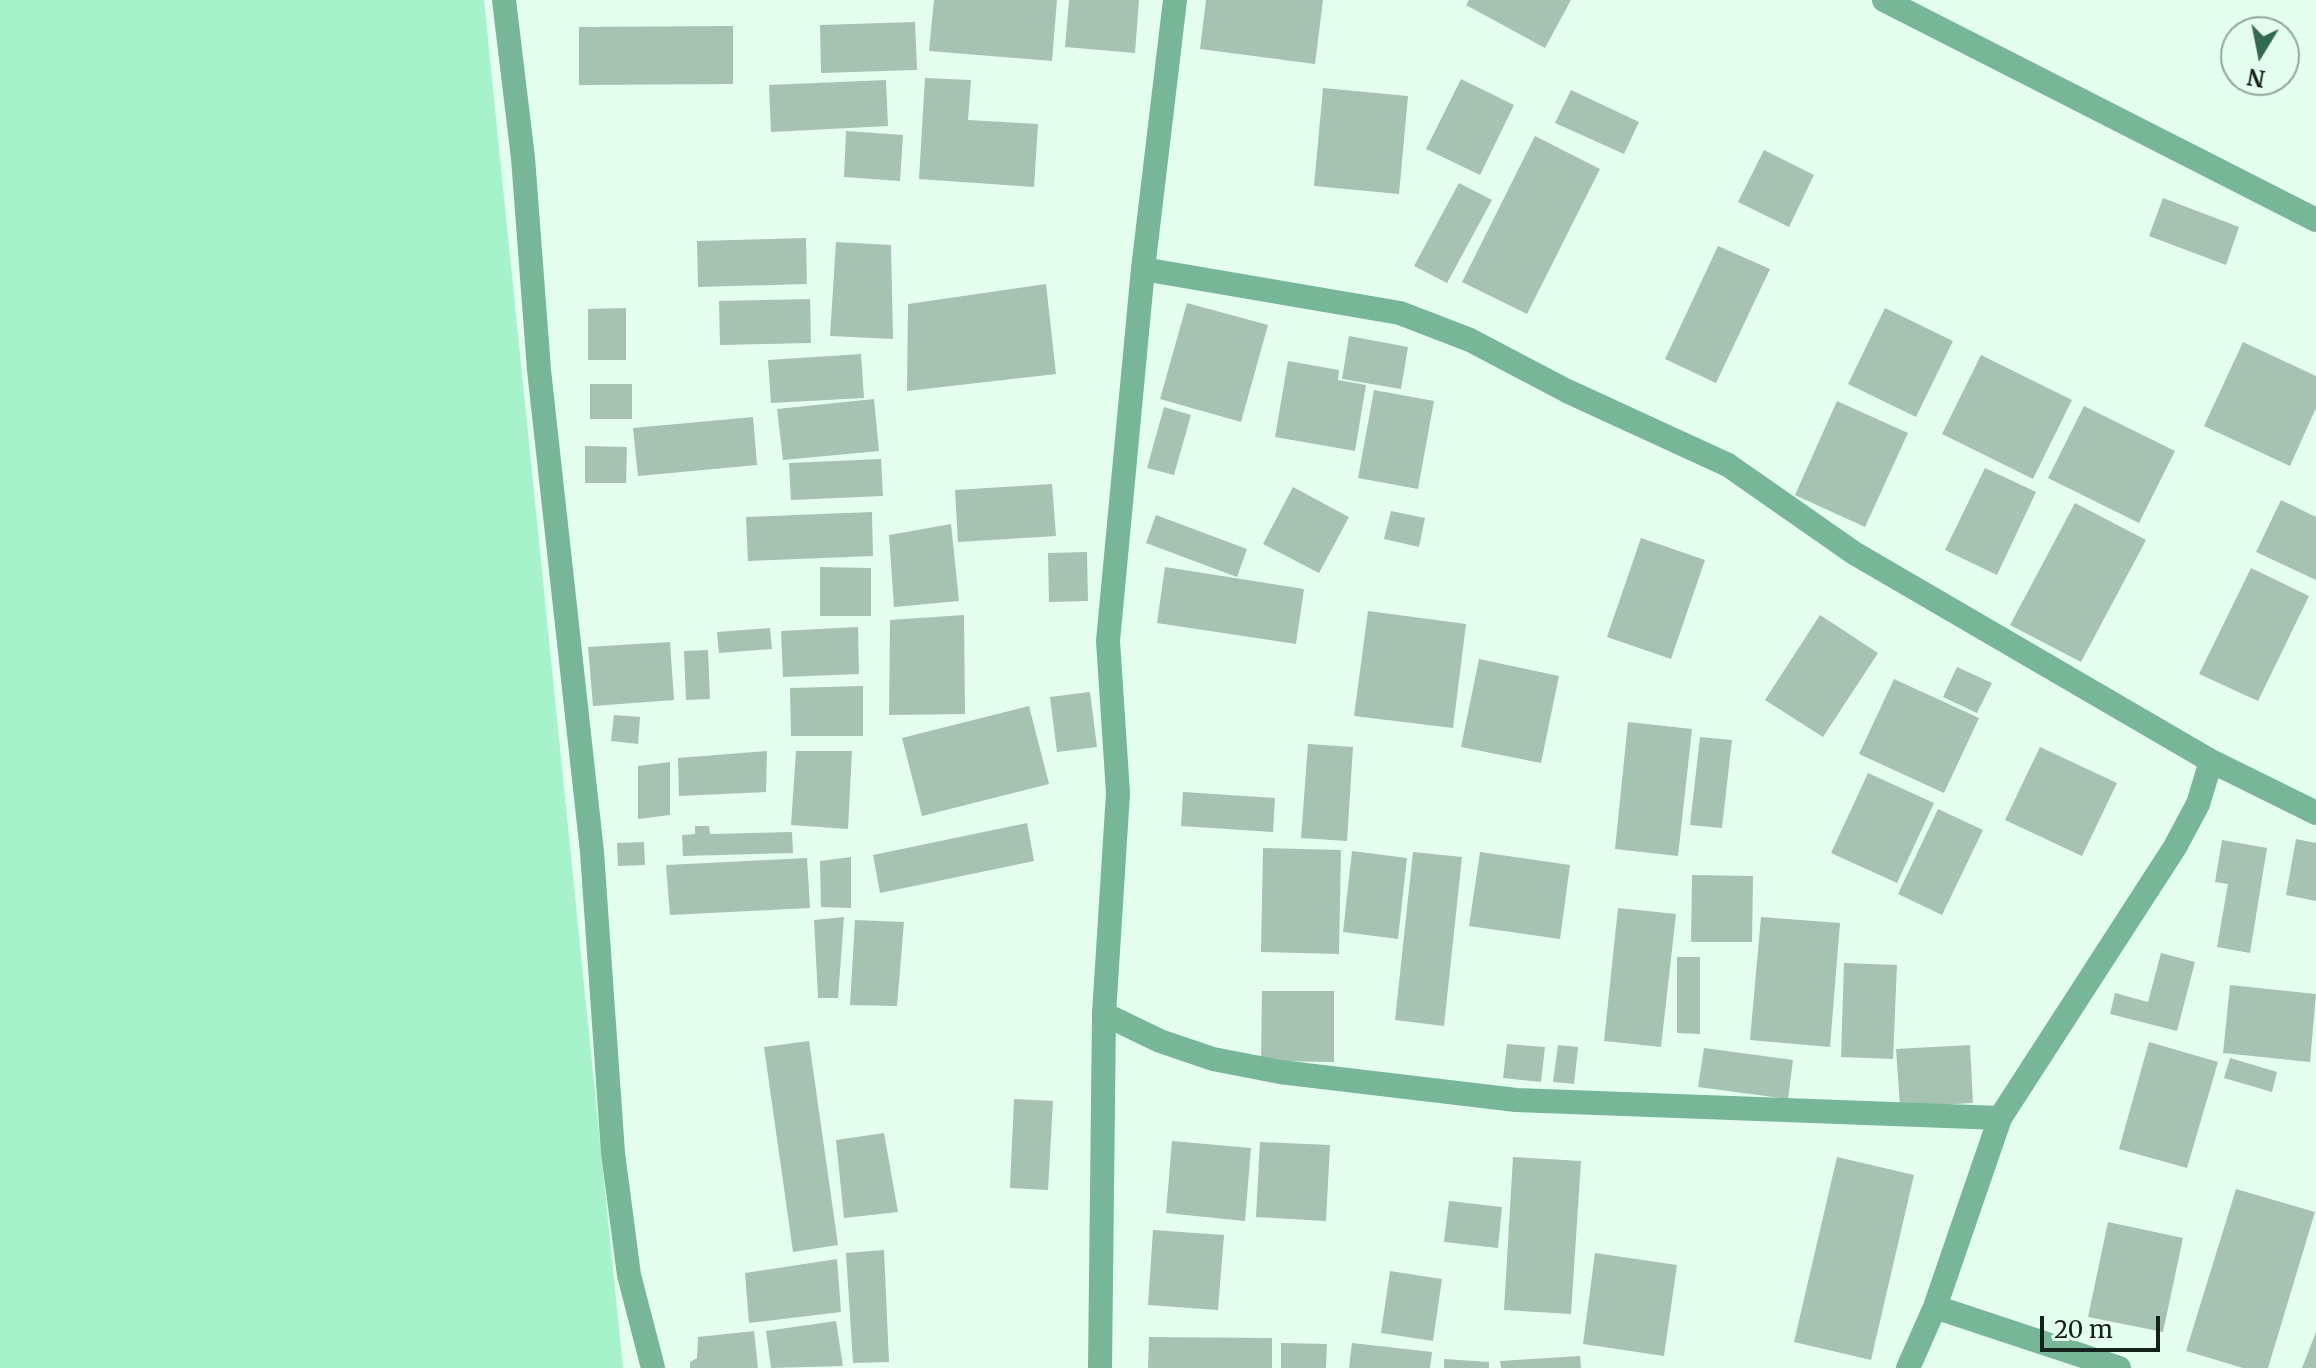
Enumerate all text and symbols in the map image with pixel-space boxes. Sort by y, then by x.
north arrow [2220,16,2300,96]
text: N [2245,62,2267,93]
scale bar [2044,1300,2164,1350]
text: 20 m [2054,1314,2113,1345]

